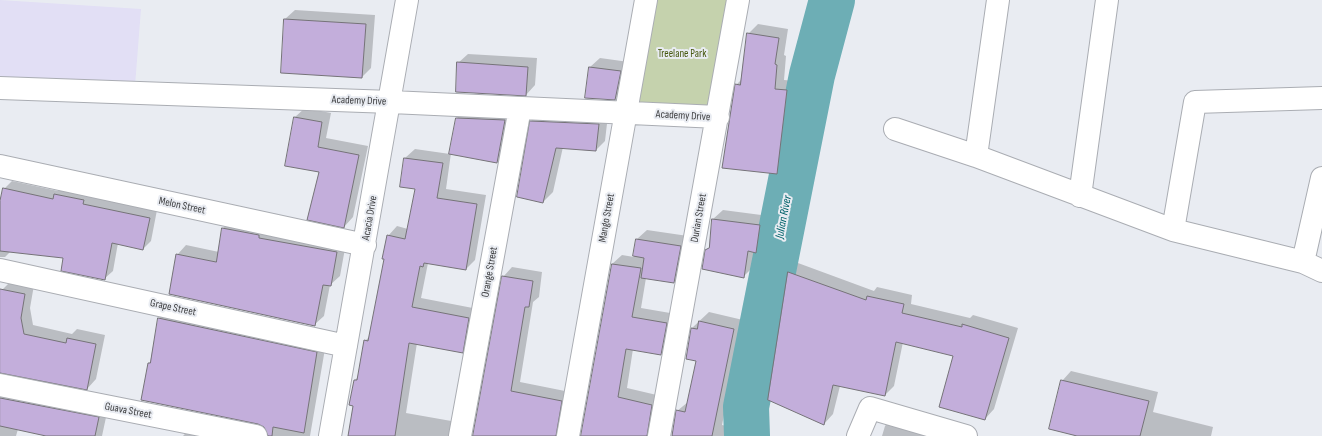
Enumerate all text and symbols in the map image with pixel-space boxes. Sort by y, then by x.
park label: Treelane Park [658,47,706,61]
street label: Academy Drive [331,93,387,109]
street label: Academy Drive [655,108,711,124]
street label: Mango Street [596,193,618,243]
street label: Durian Street [688,193,710,243]
water label: Julian River [773,194,795,240]
street label: Melon Street [158,195,206,217]
street label: Acacia Drive [360,195,380,241]
street label: Orange Street [479,246,501,298]
street label: Grape Street [149,297,197,319]
street label: Guava Street [103,400,153,422]

